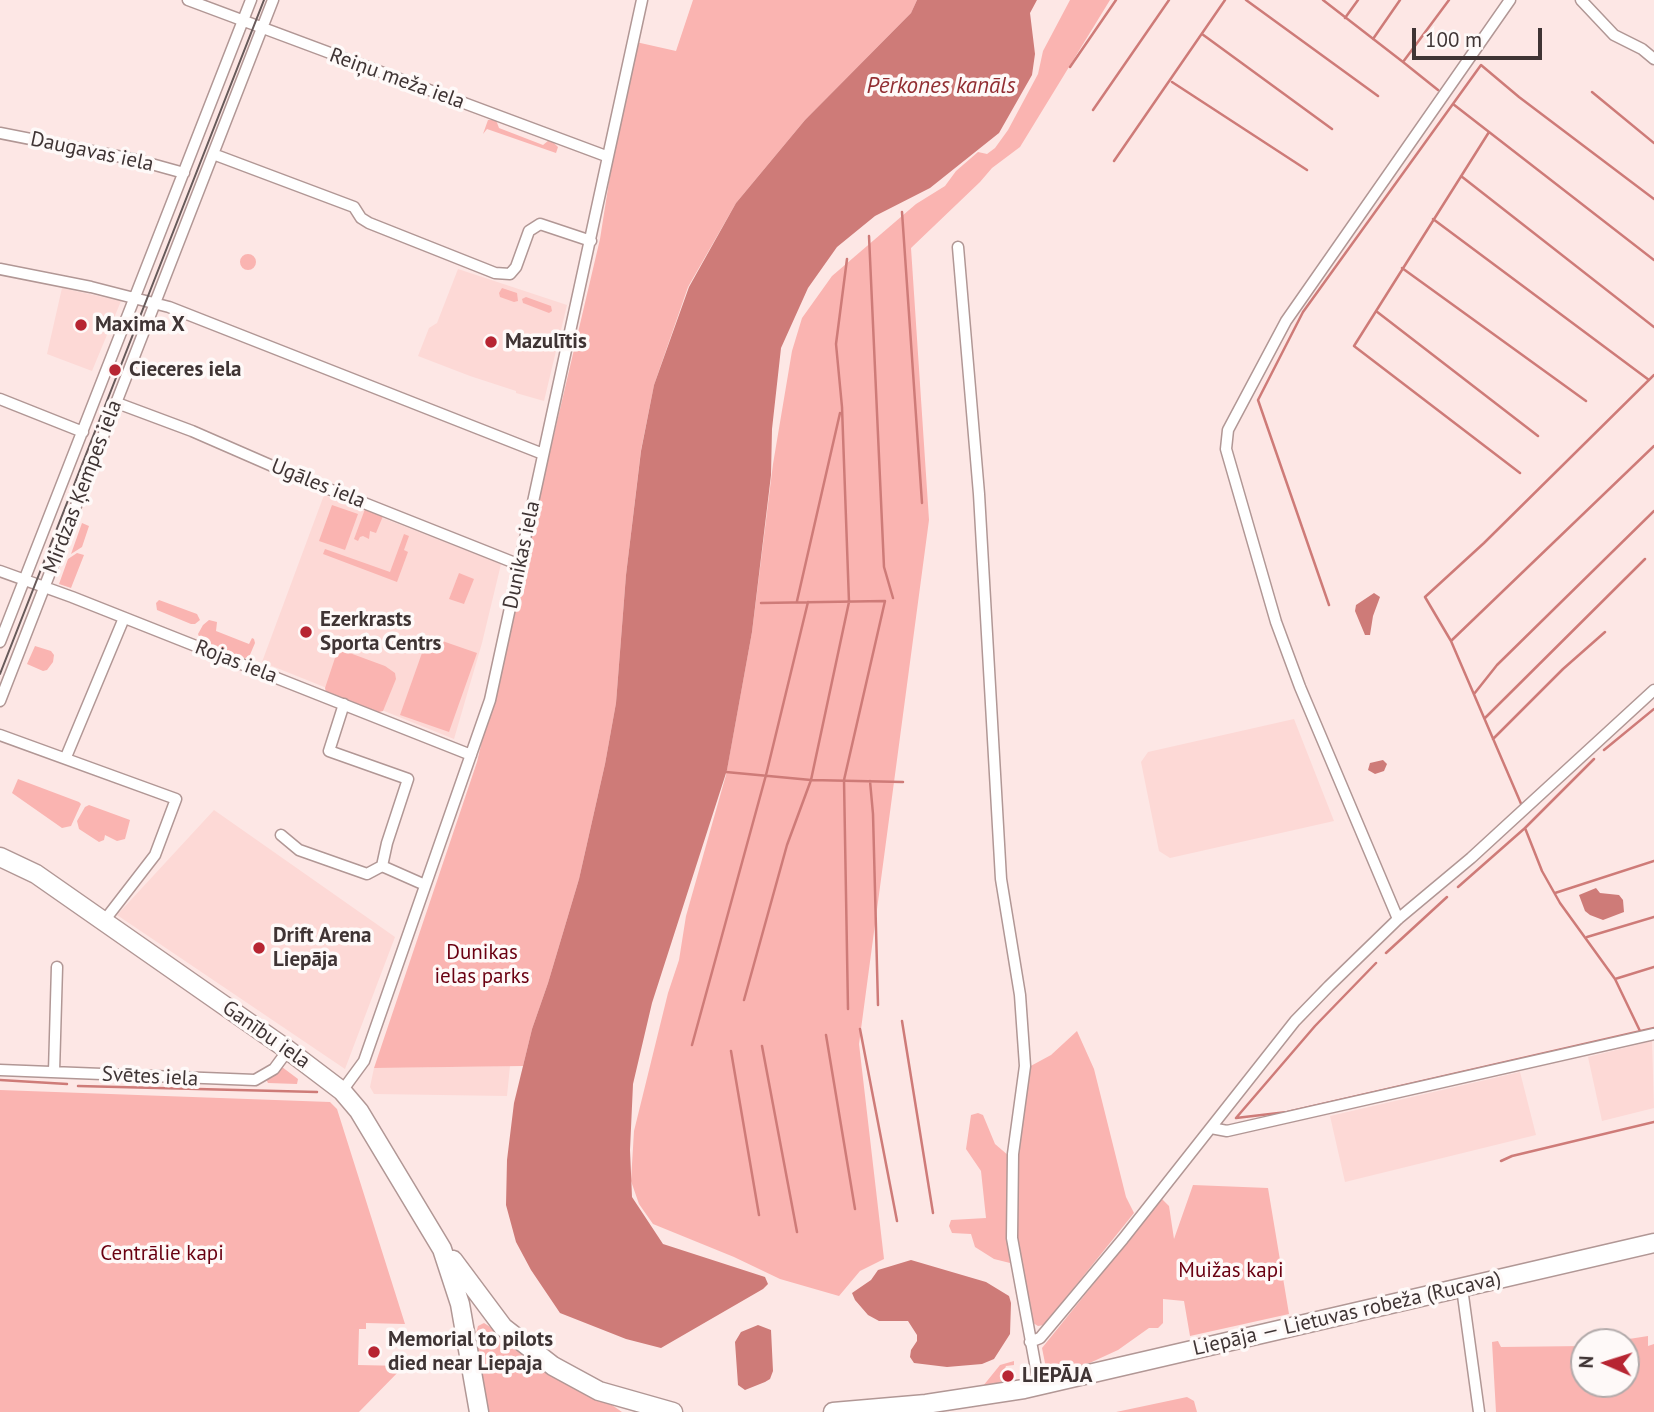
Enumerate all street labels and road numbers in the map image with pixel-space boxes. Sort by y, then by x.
street label: Reiņu meža iela [326,43,468,115]
street label: Daugavas iela [28,127,156,177]
street label: Mirdzas Ķempes iela [38,397,128,577]
street label: Ugāles iela [267,454,369,514]
street label: Dunikas iela [498,499,546,611]
street label: Rojas iela [191,635,281,689]
street label: Ganību iela [217,996,315,1074]
street label: Svētes iela [101,1062,199,1092]
street label: Liepāja — Lietuvas robeža (Rucava) [1191,1266,1503,1362]

